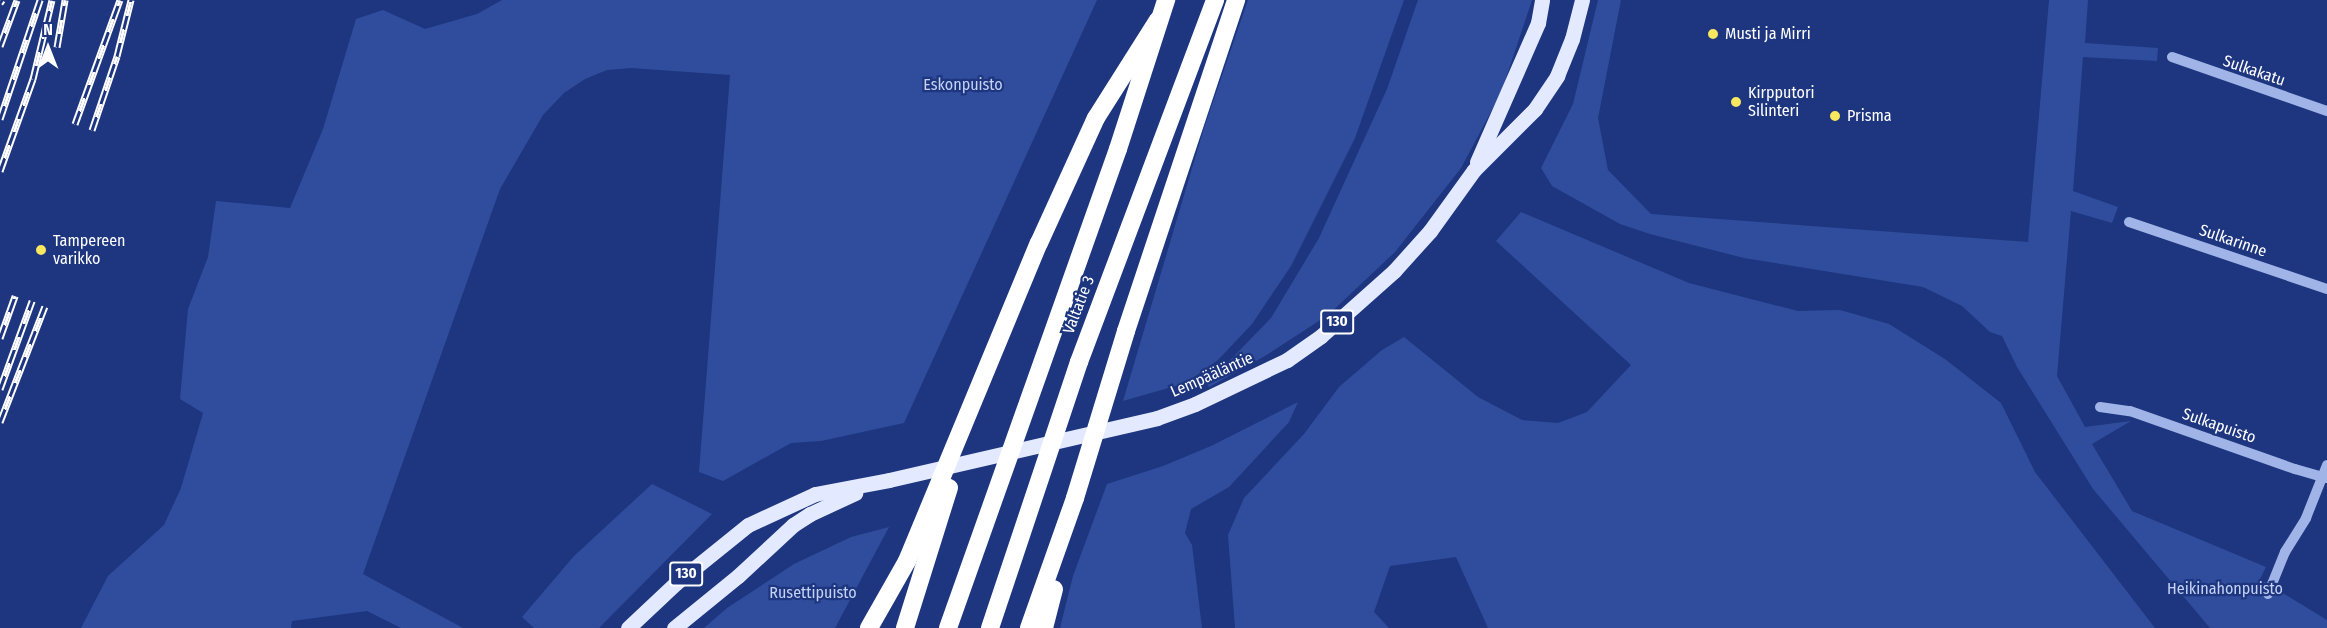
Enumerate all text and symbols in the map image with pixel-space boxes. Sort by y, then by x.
north arrow [18,18,78,78]
text: N [43,20,53,39]
place label: Musti ja Mirri [1725,24,1811,44]
marker: Musti ja Mirri [1706,27,1720,41]
street label: Sulkakatu [2221,51,2287,91]
park label: Eskonpuisto [923,75,1003,95]
place label: Kirpputori Silinteri [1748,83,1814,121]
marker: Kirpputori Silinteri [1729,95,1743,109]
place label: Prisma [1847,106,1892,126]
marker: Prisma [1828,109,1842,123]
street label: Sulkarinne [2197,221,2269,261]
place label: Tampereen varikko [53,231,126,269]
marker: Tampereen varikko [34,243,48,257]
street label: Valtatie 3 [1059,273,1099,337]
road number: 130 [1319,310,1355,334]
street label: Lempääläntie [1168,348,1256,402]
street label: Sulkapuisto [2180,404,2258,448]
road number: 130 [668,562,704,586]
park label: Heikinahonpuisto [2167,579,2283,599]
park label: Rusettipuisto [769,583,857,603]

